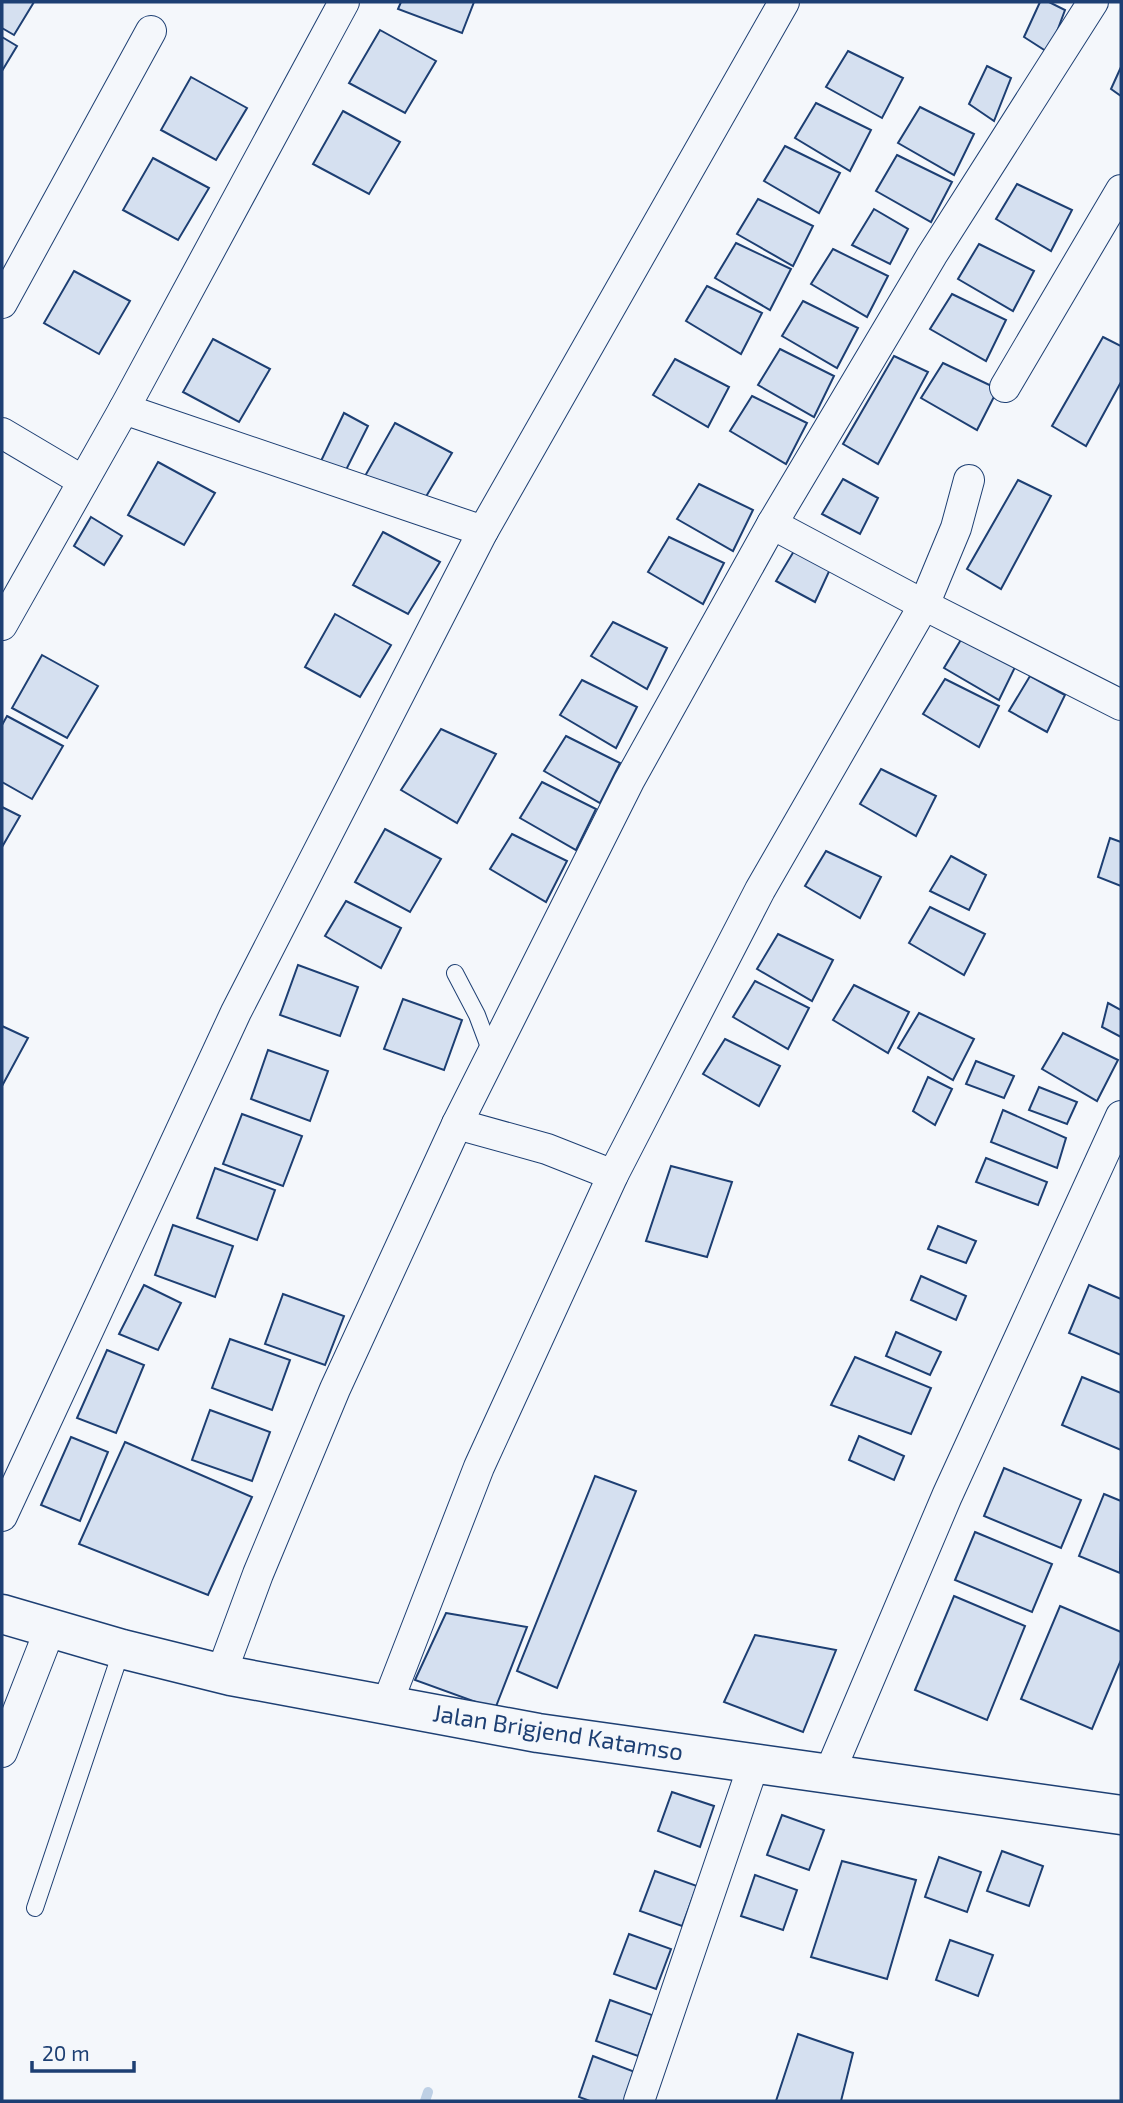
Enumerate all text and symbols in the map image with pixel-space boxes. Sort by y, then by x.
street label: Jalan Brigjend Katamso [431,1697,686,1766]
scale bar [32,2030,133,2074]
text: 20 m [42,2040,90,2065]

